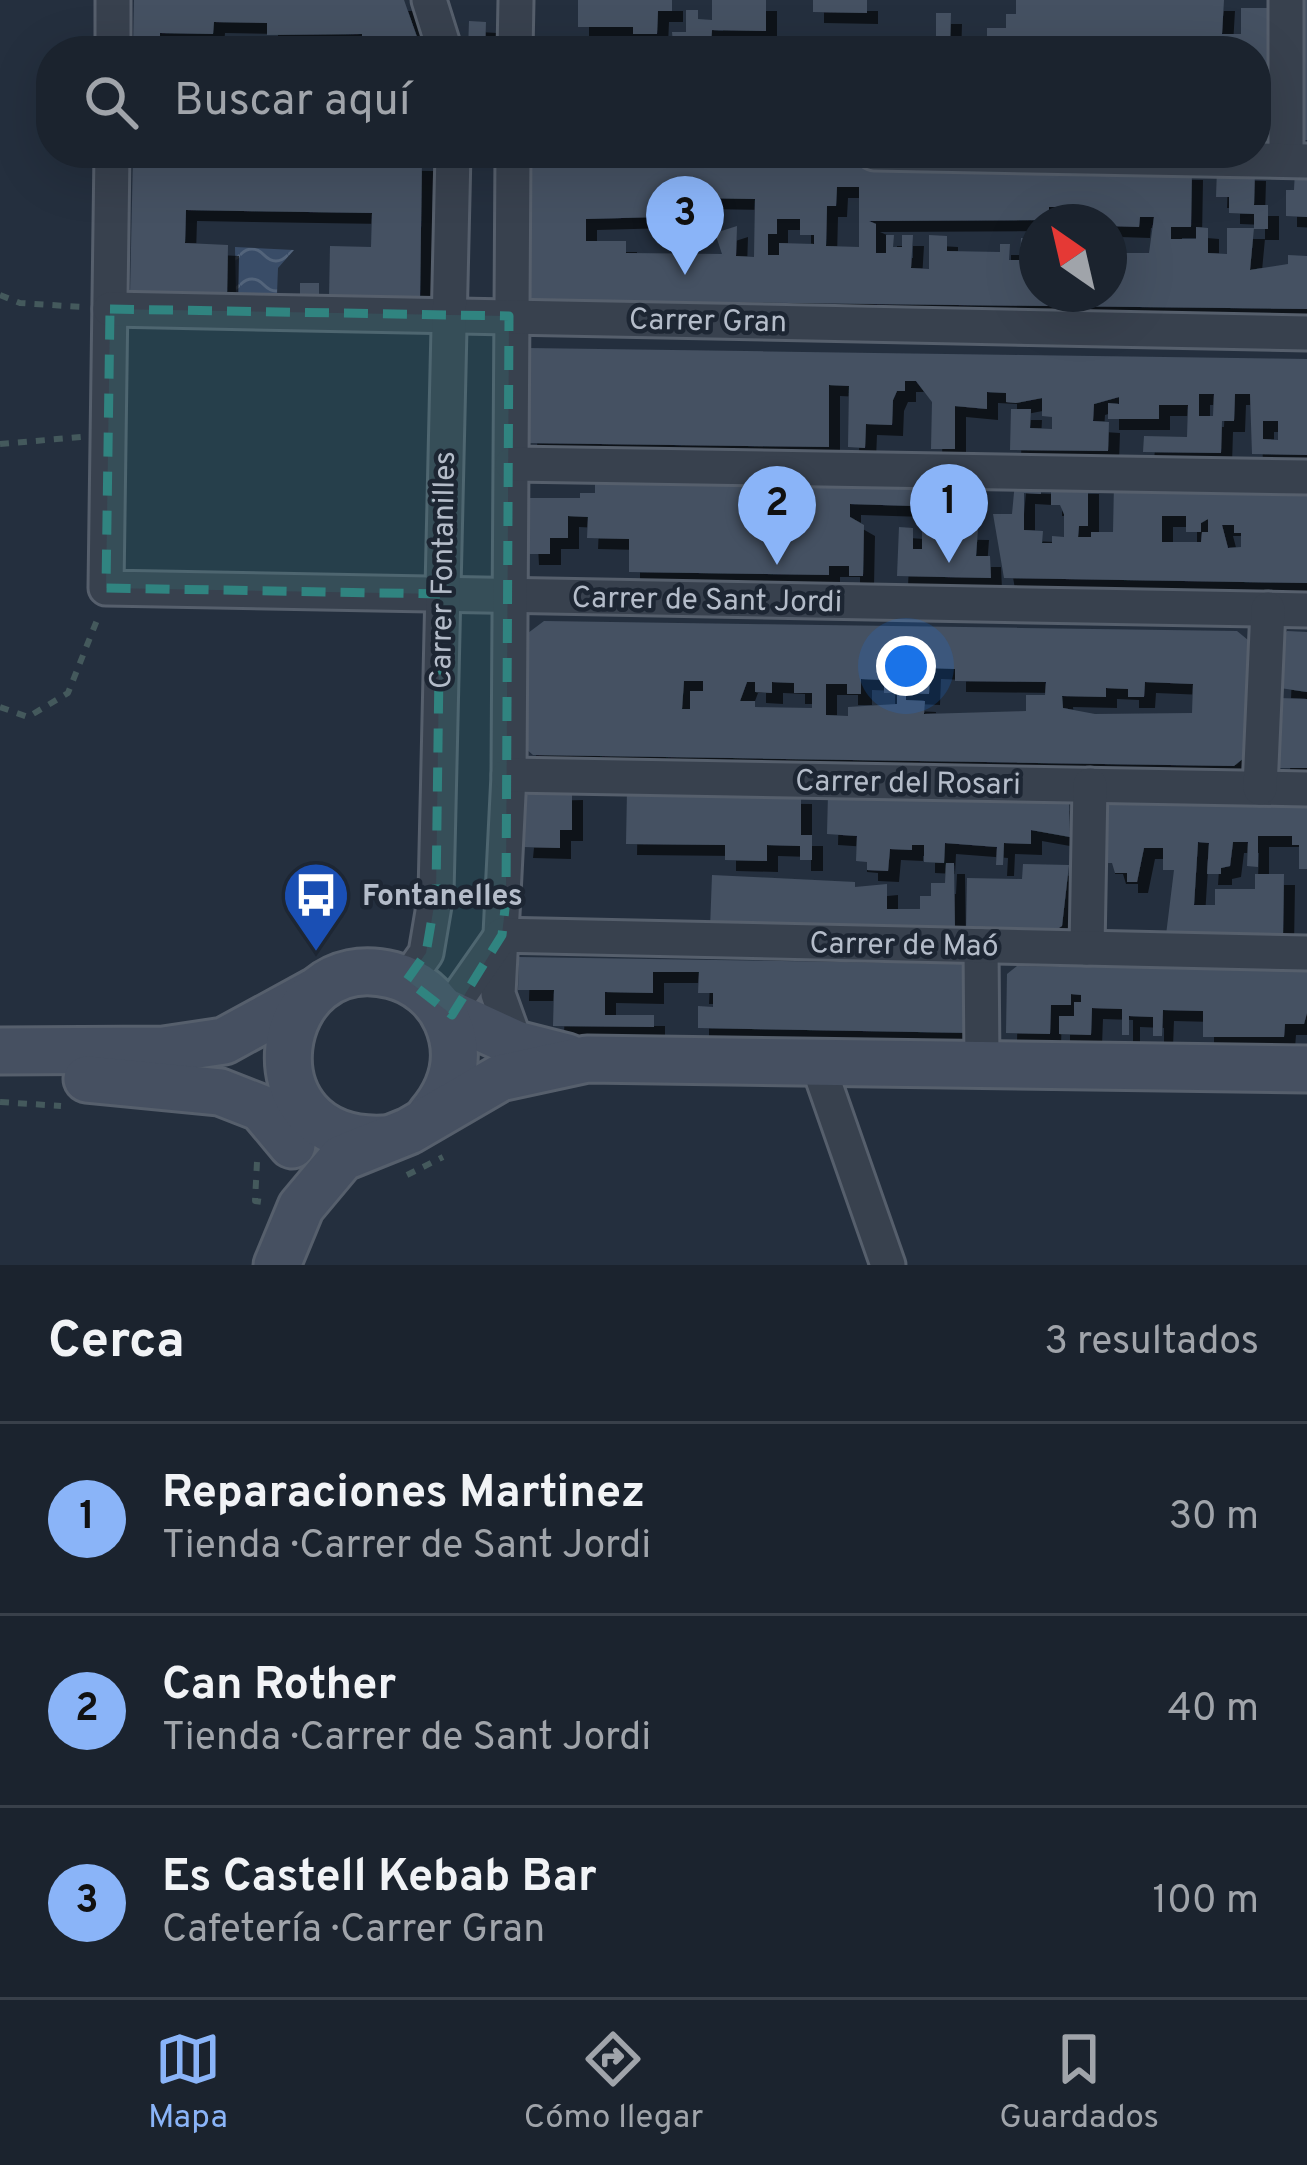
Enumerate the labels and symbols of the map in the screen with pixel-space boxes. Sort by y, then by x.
pin: 3 [646,176,724,275]
north arrow [1019,204,1127,312]
street label: Carrer Gran [629,303,787,342]
street label: Carrer Fontanilles [424,451,465,689]
pin: 1 [910,464,988,563]
pin: 2 [738,466,816,565]
street label: Carrer de Sant Jordi [571,581,843,622]
your location [876,636,936,696]
street label: Carrer del Rosari [795,764,1021,805]
bus stop icon: Fontanelles [281,860,351,954]
place label: Fontanelles [362,879,523,916]
street label: Carrer de Maó [809,926,999,967]

